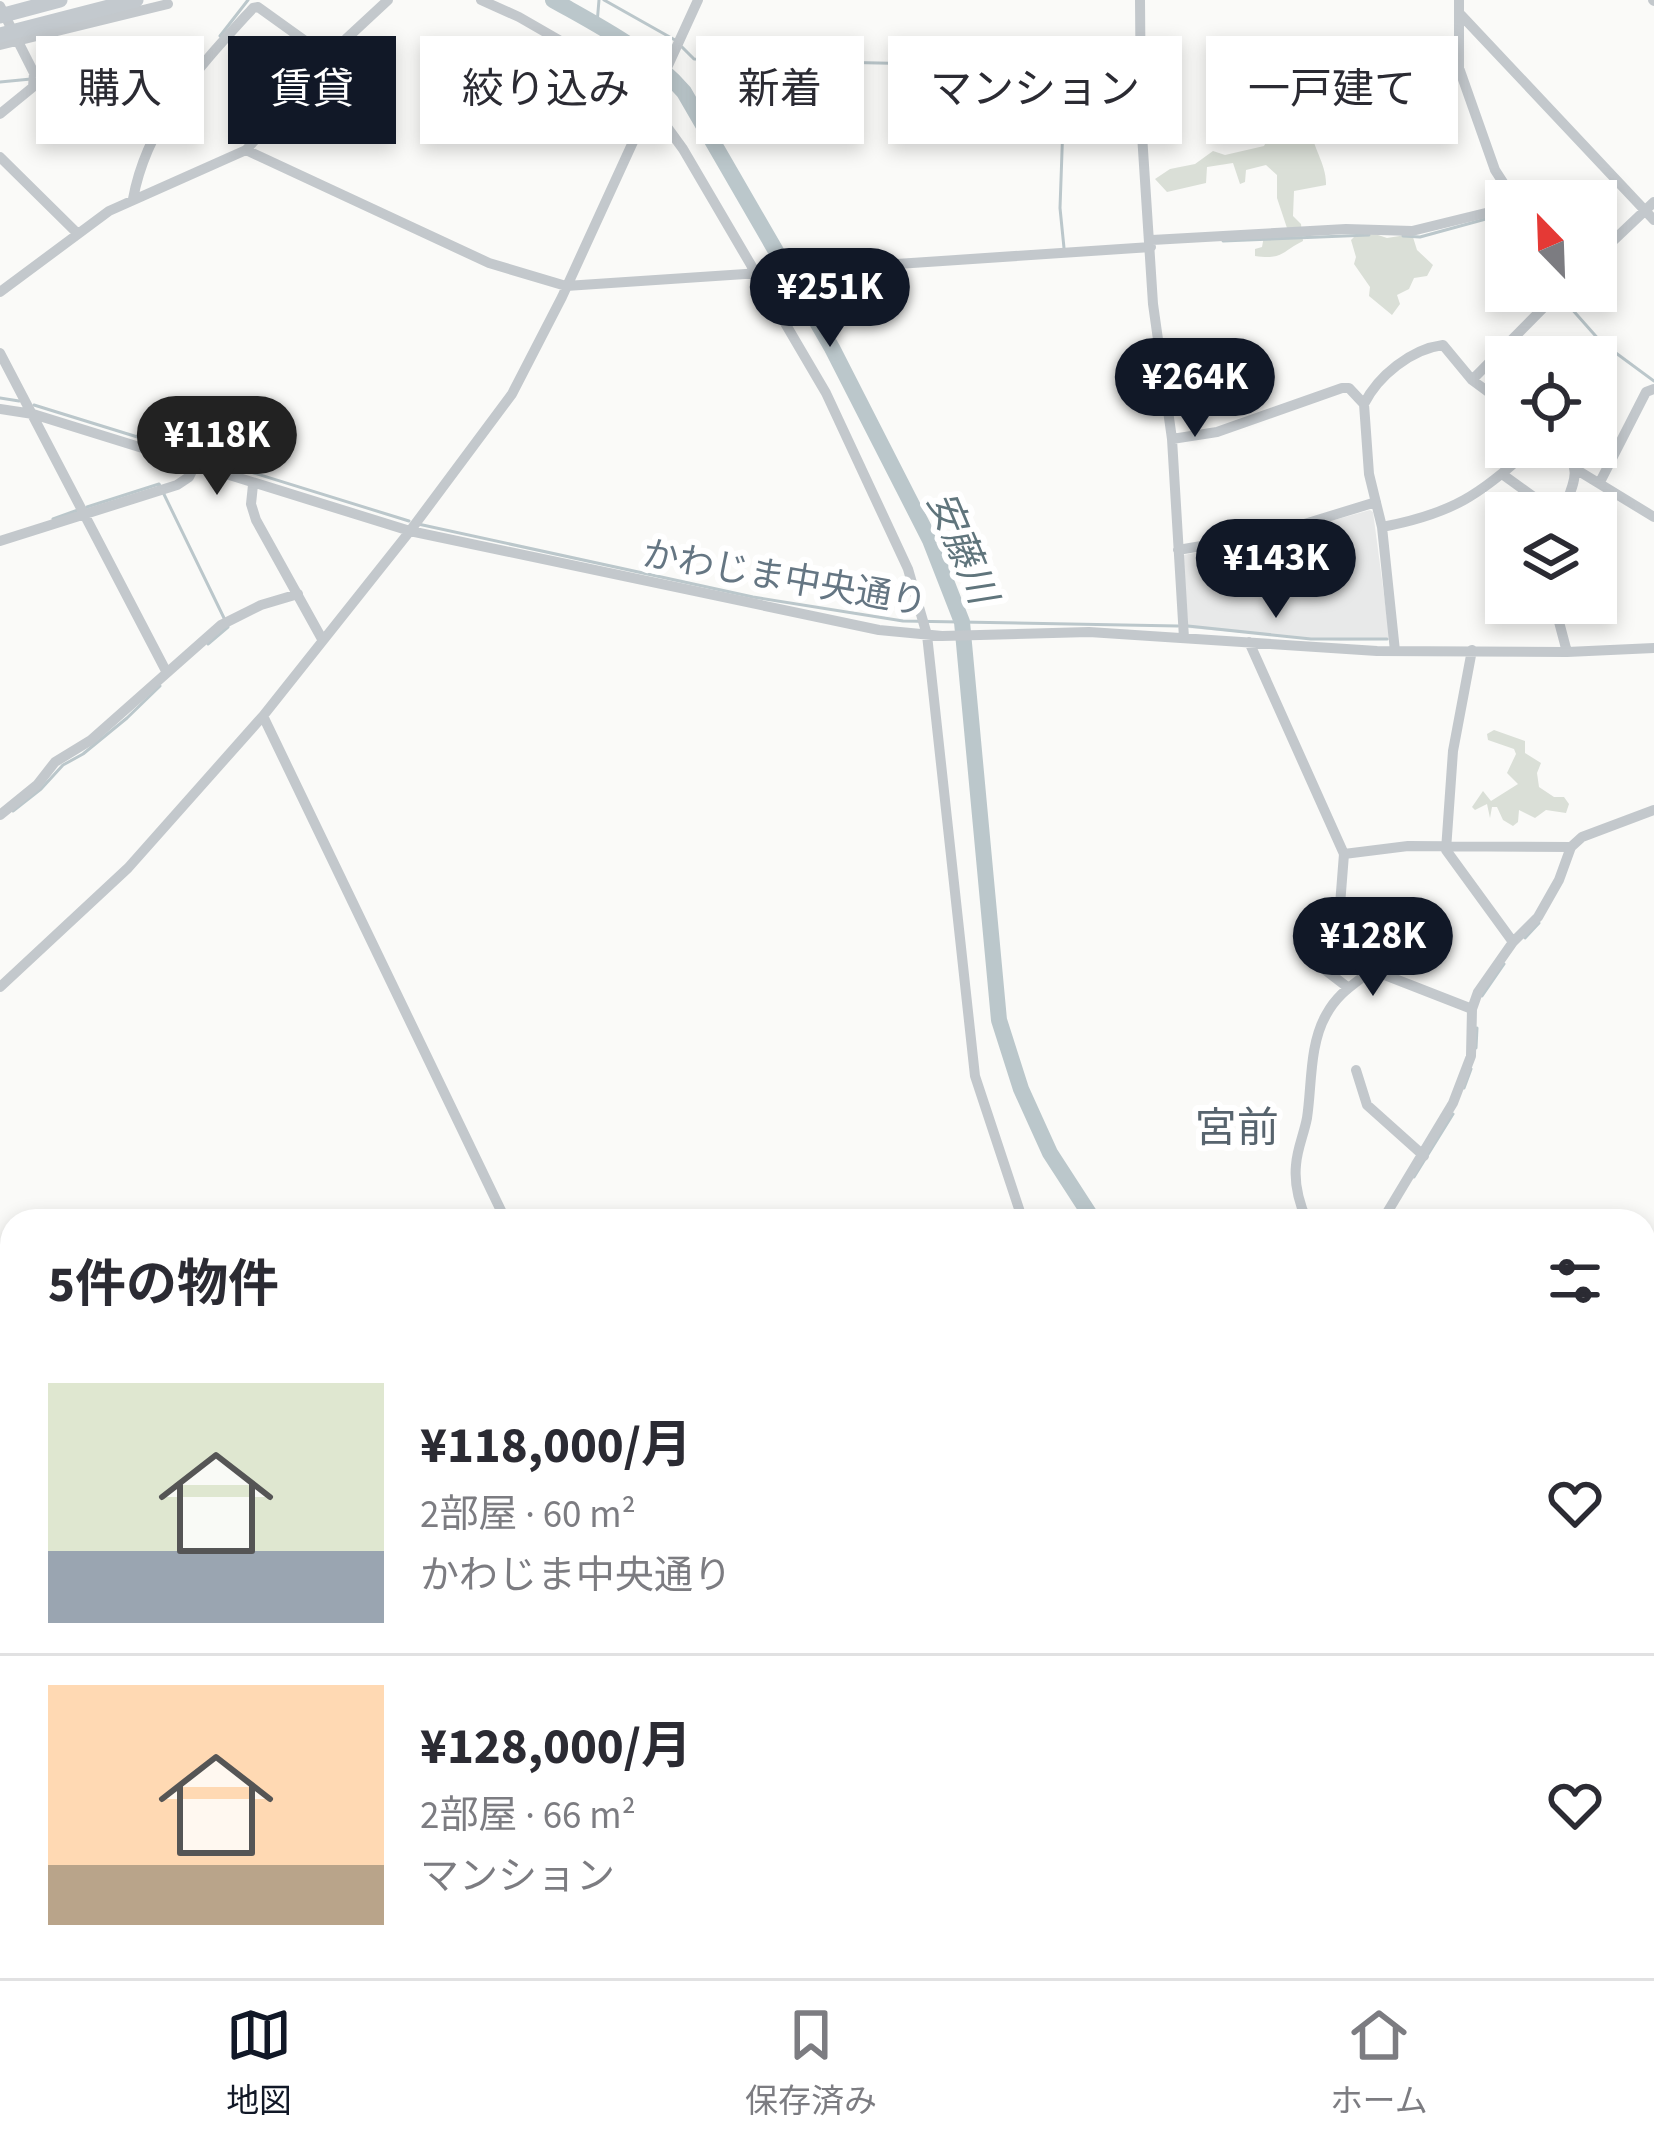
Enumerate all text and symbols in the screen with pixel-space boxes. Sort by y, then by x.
chip: 購入 [36,36,204,144]
chip: 賃貸 [228,36,396,144]
chip: 絞り込み [420,36,672,144]
chip: 新着 [696,36,864,144]
chip: マンション [888,36,1182,144]
chip: 一戸建て [1206,36,1458,144]
north arrow [1485,180,1617,312]
map controls [1485,180,1617,624]
pin: ¥251K [746,248,914,350]
text: ¥251K [777,259,883,315]
button: locate [1485,336,1617,468]
pin: ¥264K [1111,338,1279,440]
text: ¥264K [1142,349,1248,405]
pin: ¥118K [133,396,301,498]
text: ¥118K [164,407,270,463]
water label: 安藤川 [913,483,1011,616]
button: layers [1485,492,1617,624]
pin: ¥143K [1192,519,1360,621]
street label: かわじま中央通り [638,528,931,629]
text: ¥143K [1223,530,1329,586]
pin: ¥128K [1289,897,1457,999]
text: ¥128K [1320,908,1426,964]
district label: 宮前 [1195,1099,1279,1159]
icon: filters [1542,1248,1608,1314]
text: 5件の物件 [48,1249,279,1321]
text: ¥118,000/月 [420,1410,692,1482]
icon: home [144,1431,288,1575]
icon: heart [1542,1470,1608,1536]
text: 2部屋 · 60 m² [420,1487,636,1543]
text: かわじま中央通り [420,1548,732,1604]
text: ¥128,000/月 [420,1711,692,1783]
icon: home [144,1733,288,1877]
icon: heart [1542,1772,1608,1838]
text: 2部屋 · 66 m² [420,1788,636,1844]
text: マンション [420,1849,615,1905]
tab: 地図 [226,2002,292,2125]
tab: 保存済み [745,2002,877,2125]
tab: ホーム [1330,2002,1428,2125]

